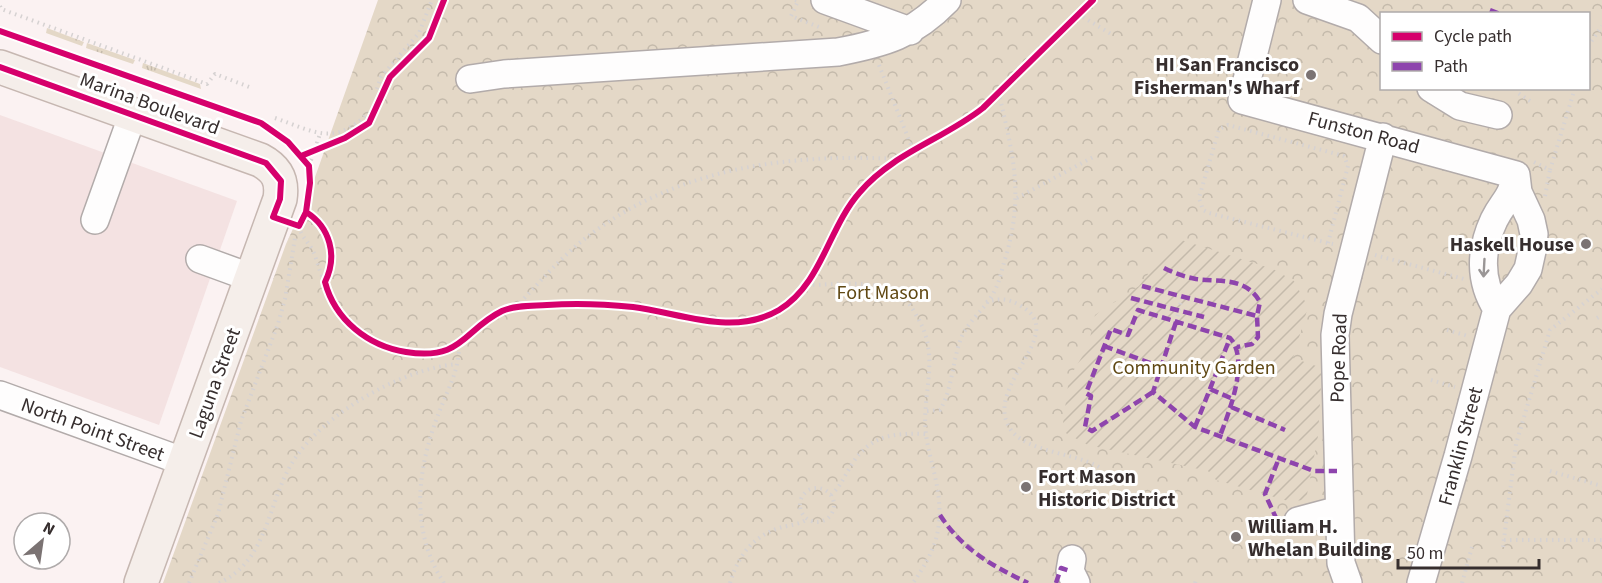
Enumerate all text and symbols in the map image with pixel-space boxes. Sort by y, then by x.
legend [1380,12,1590,90]
text: Cycle path [1434,24,1512,49]
place label: HI San Francisco Fisherman's Wharf [1134,51,1300,102]
text: Path [1434,54,1468,79]
street label: Marina Boulevard [76,66,223,142]
marker: HI San Francisco Fisherman's Wharf [1304,68,1318,82]
street label: Funston Road [1305,105,1423,161]
place label: Haskell House [1450,231,1574,259]
marker: Haskell House [1579,237,1593,251]
one-way arrow [1478,257,1489,277]
park label: Fort Mason [837,279,929,307]
street label: Pope Road [1323,313,1355,403]
street label: Laguna Street [182,324,248,443]
park label: Community Garden [1112,354,1276,382]
street label: Franklin Street [1432,384,1490,509]
street label: North Point Street [17,391,169,469]
place label: Fort Mason Historic District [1038,463,1176,514]
marker: Fort Mason Historic District [1019,480,1033,494]
north arrow [12,511,72,571]
place label: William H. Whelan Building [1248,513,1392,564]
text: N [39,517,59,541]
marker: William H. Whelan Building [1229,530,1243,544]
scale bar [1398,532,1539,570]
text: 50 m [1407,541,1443,566]

